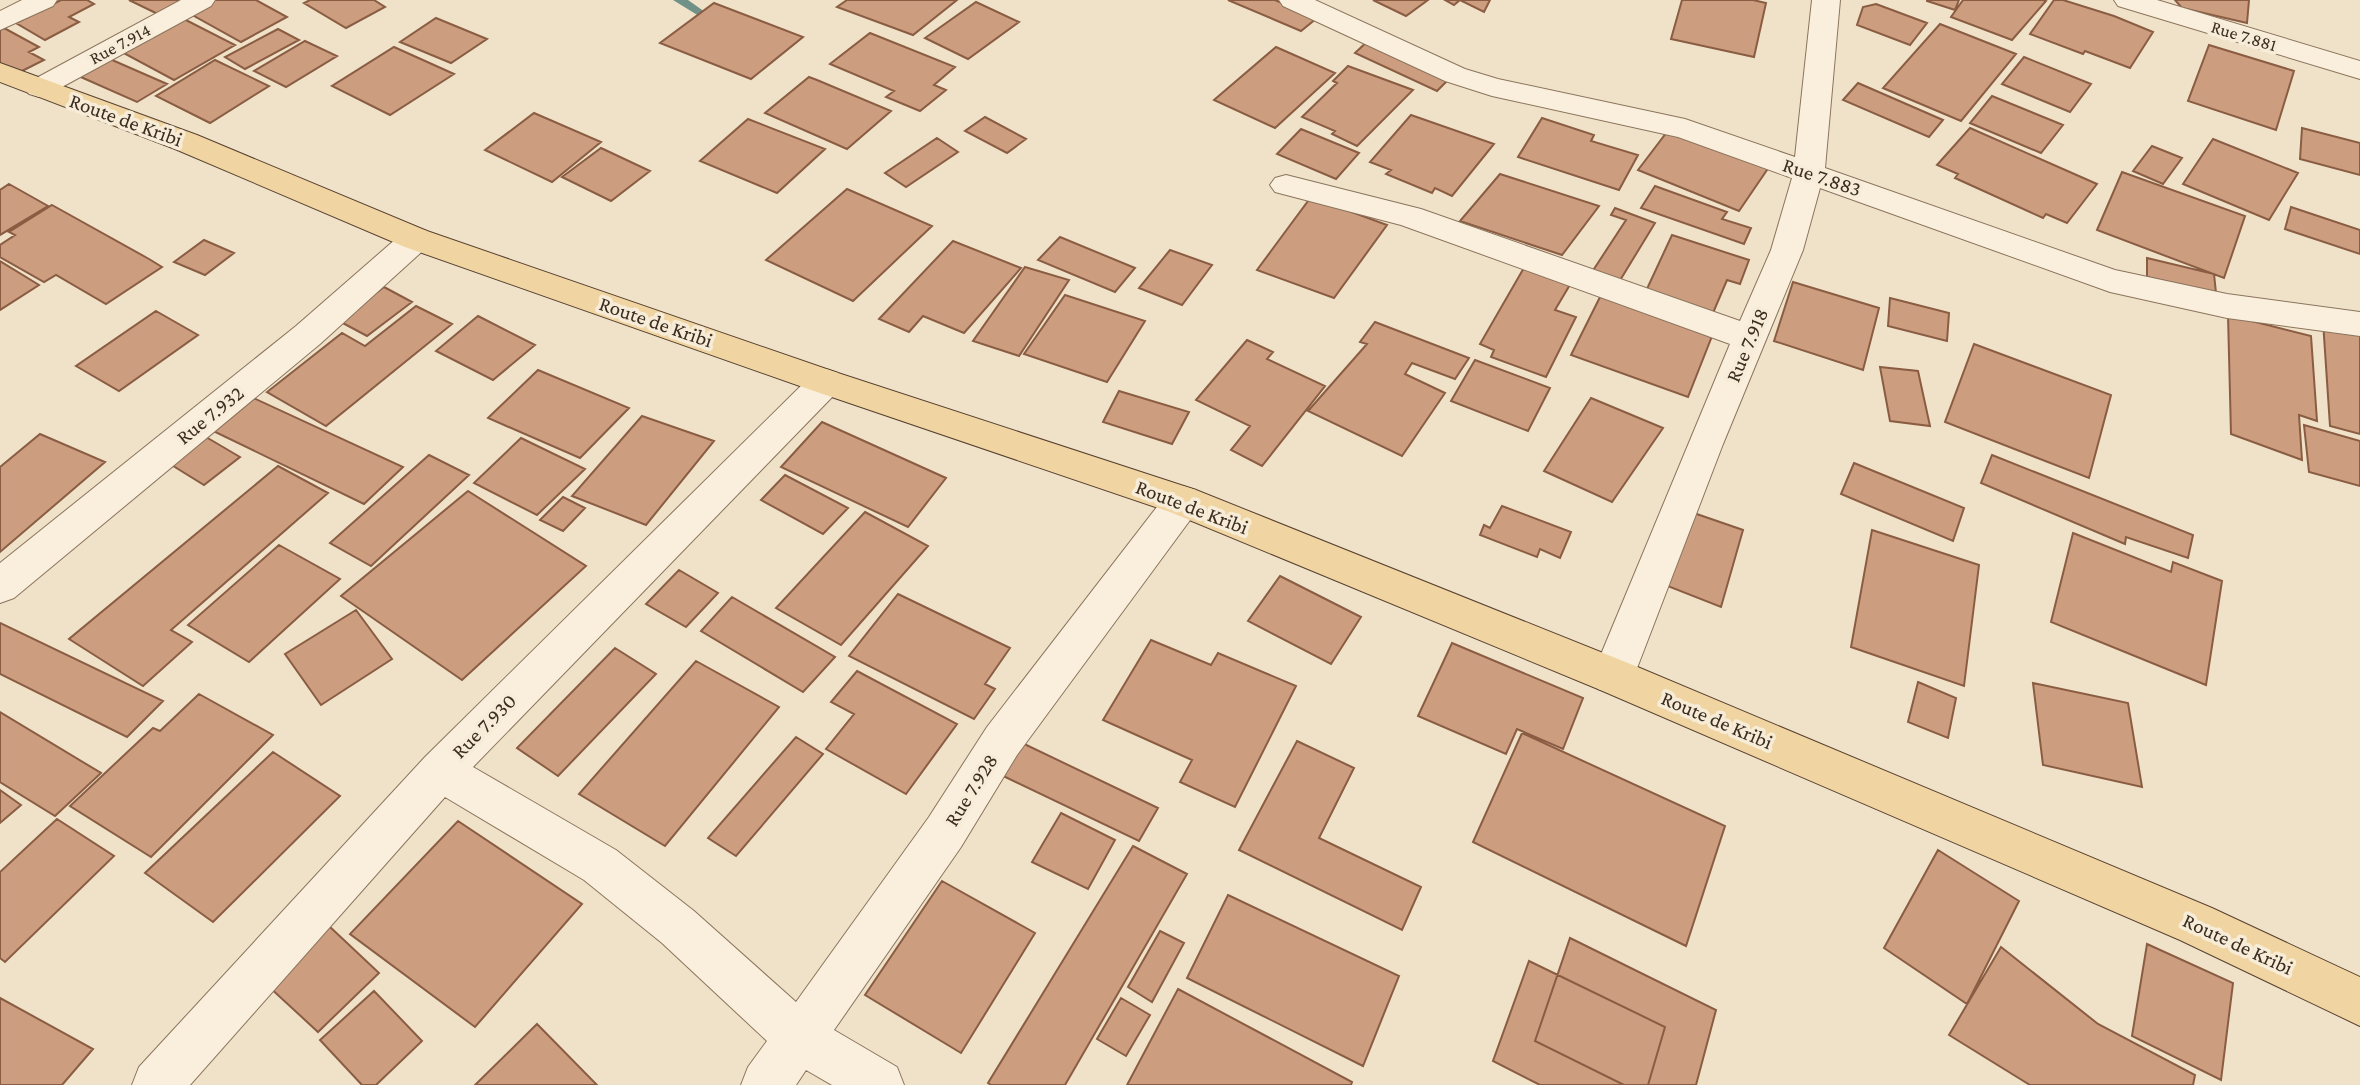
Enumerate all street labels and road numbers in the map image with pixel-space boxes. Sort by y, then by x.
street label: Rue 7.881 [2209,17,2279,55]
street label: Rue 7.914 [86,20,154,68]
street label: Route de Kribi [66,88,186,152]
street label: Rue 7.883 [1780,152,1864,202]
street label: Route de Kribi [596,291,716,353]
street label: Rue 7.918 [1721,304,1773,386]
street label: Rue 7.932 [172,381,248,449]
street label: Route de Kribi [1132,475,1252,540]
street label: Route de Kribi [1658,686,1777,754]
street label: Rue 7.930 [447,689,521,763]
street label: Rue 7.928 [939,749,1003,831]
street label: Route de Kribi [2179,908,2297,980]

